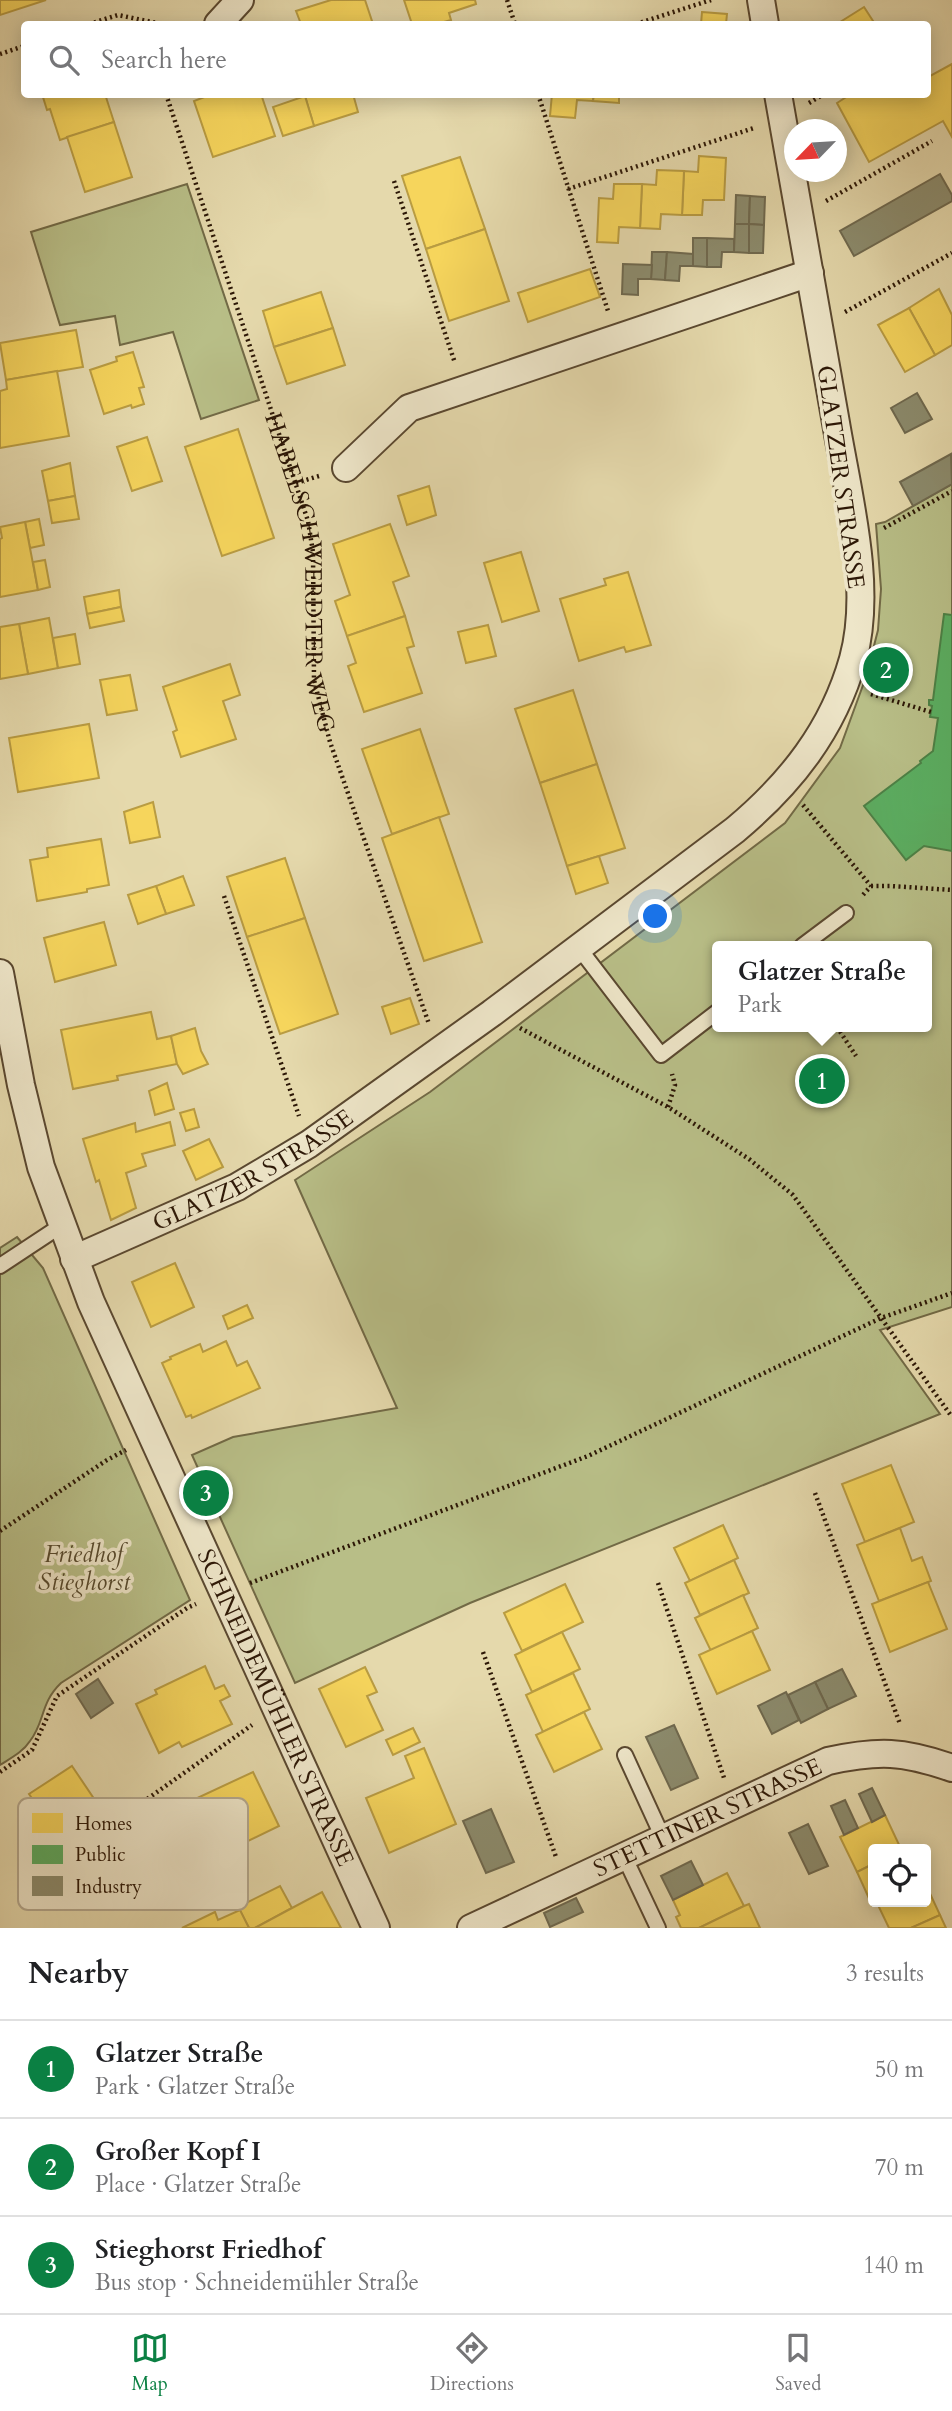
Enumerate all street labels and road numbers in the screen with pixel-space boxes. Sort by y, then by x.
street label: GLATZER STRASSE [808,363,873,591]
street label: HABELSCHWERDTER WEG [256,408,343,736]
street label: GLATZER STRASSE [147,1101,360,1239]
street label: SCHNEIDEMÜHLER STRASSE [189,1544,362,1872]
street label: STETTINER STRASSE [588,1750,827,1885]

